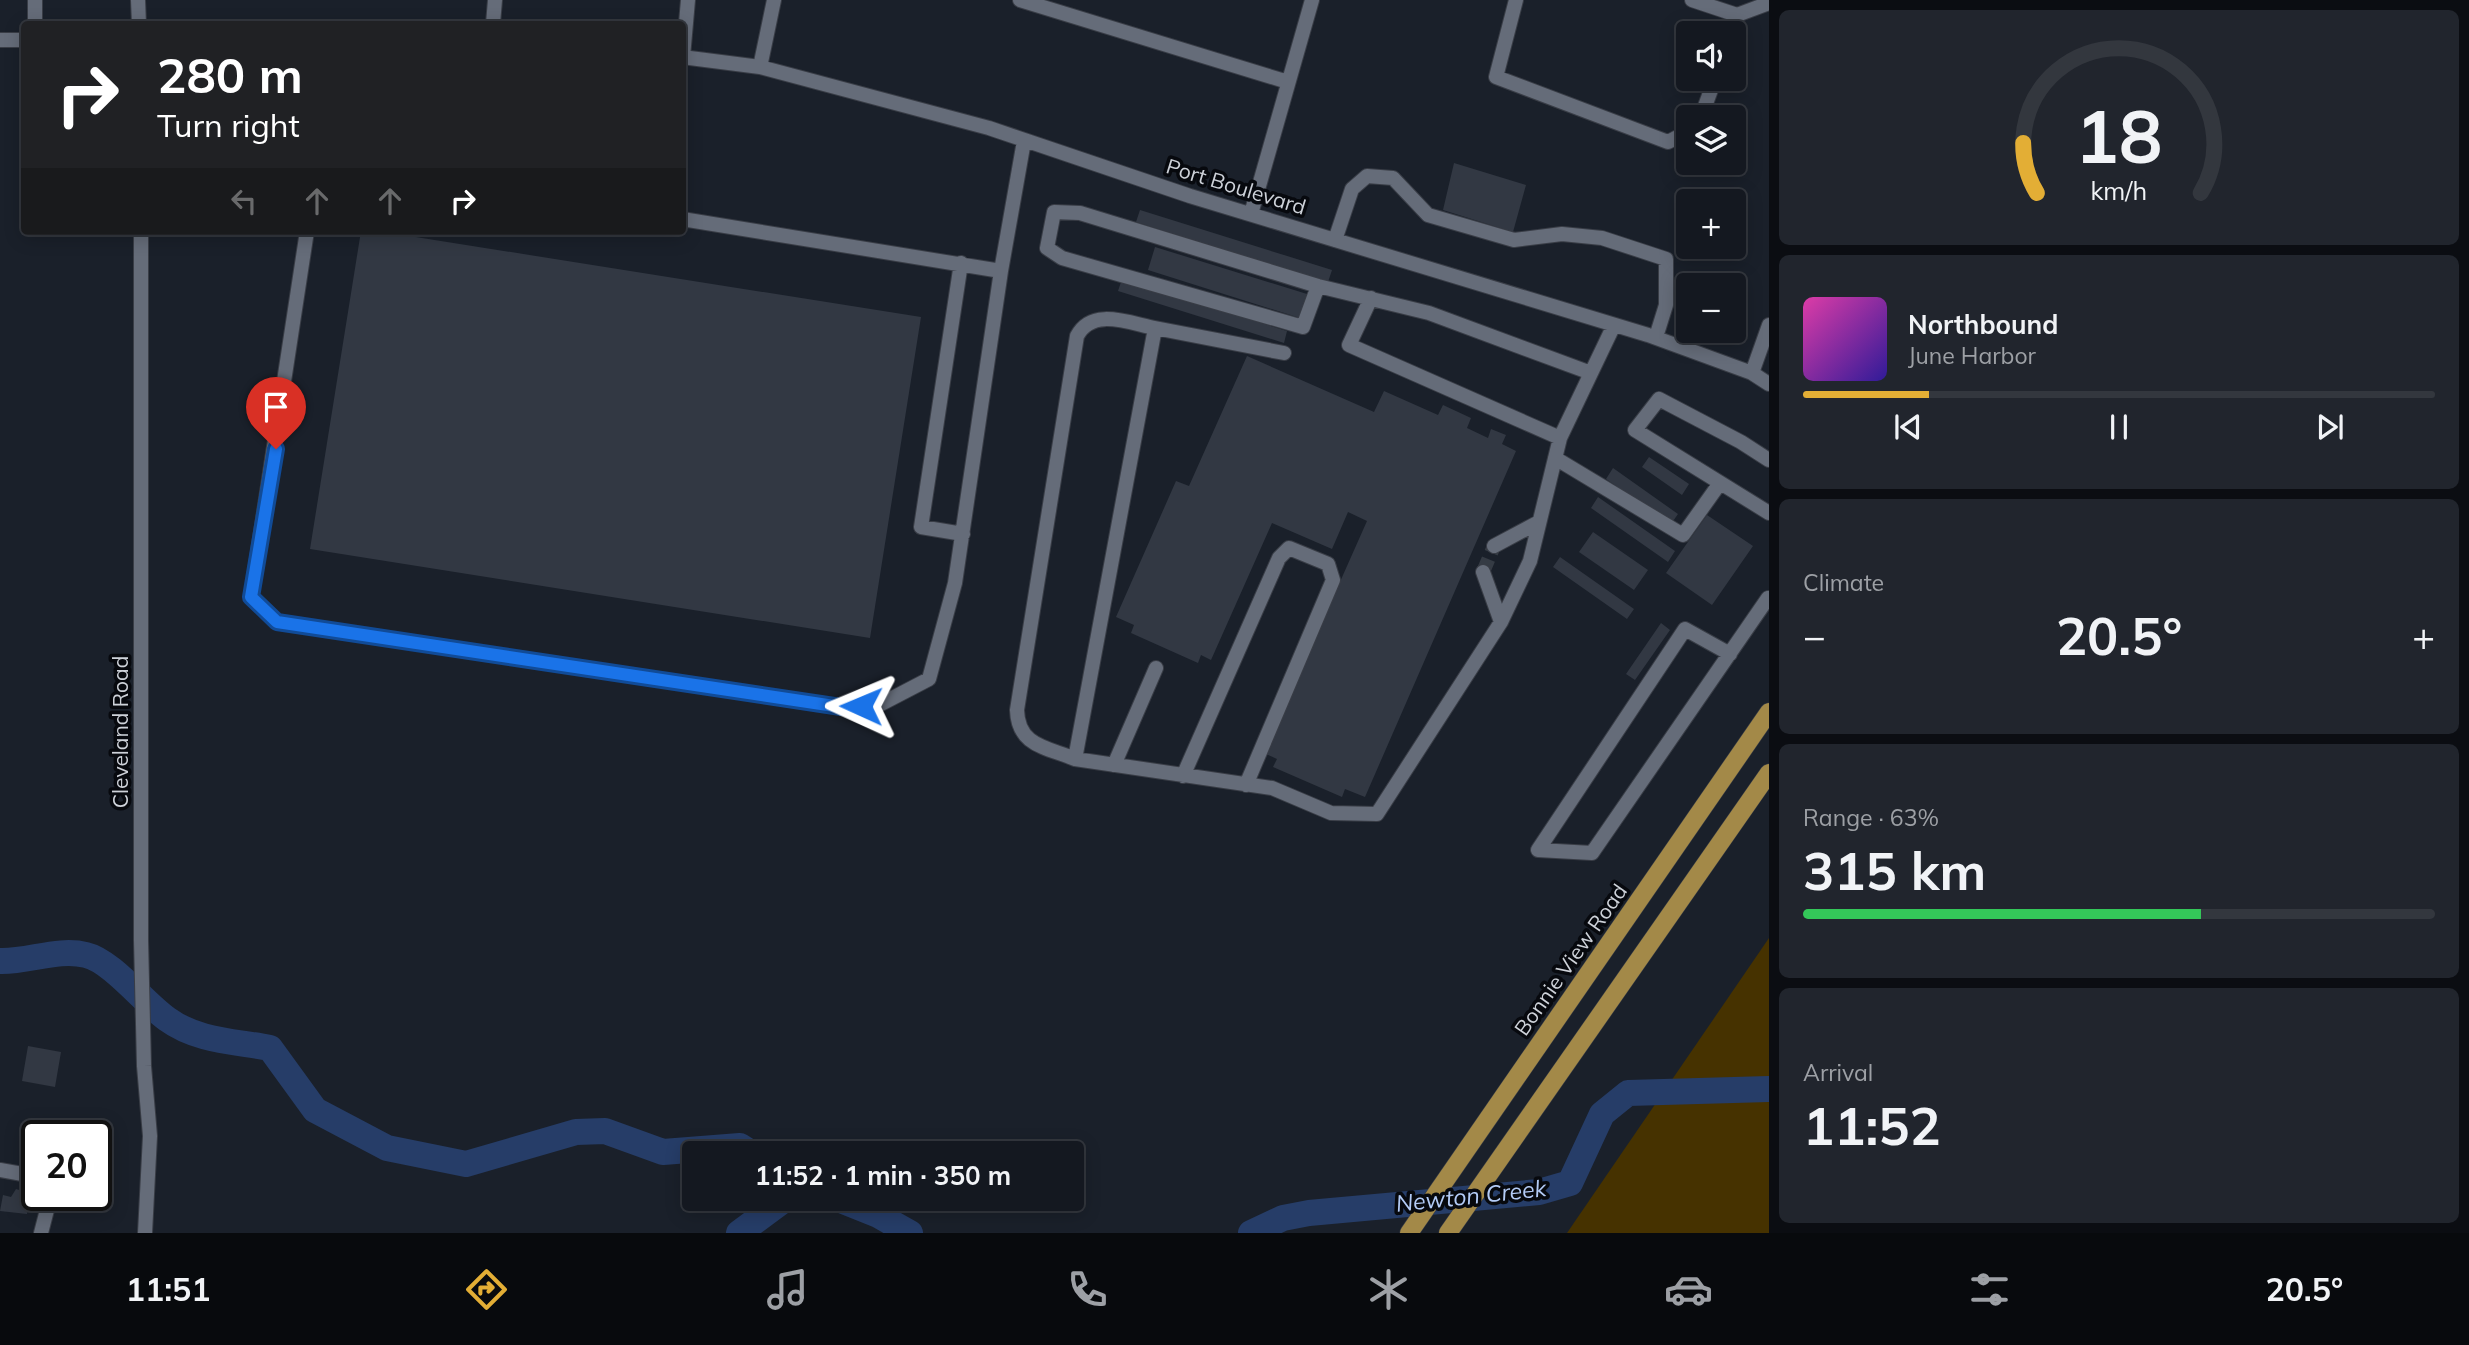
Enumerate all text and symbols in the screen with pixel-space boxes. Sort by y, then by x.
map controls [1676,21,1746,343]
button: sound [1676,21,1746,91]
text: 280 m [157,44,303,105]
icon: right [42,49,133,140]
text: 18 [2075,91,2163,182]
text: Turn right [157,105,300,145]
button: layers [1676,105,1746,175]
street label: Port Boulevard [1163,152,1309,220]
text: km/h [2091,175,2147,206]
icon: left [225,182,263,220]
icon: ahead [298,182,336,220]
icon: ahead [371,182,409,220]
icon: right [444,182,482,220]
button: + [1676,189,1746,259]
button: − [1676,273,1746,343]
text: Northbound [1908,308,2058,341]
text: June Harbor [1908,341,2036,370]
pin [246,377,306,449]
icon: arrive [257,388,295,426]
icon: previous [1889,408,1927,446]
icon: pause [2100,408,2138,446]
icon: next [2311,408,2349,446]
text: Climate [1803,568,1884,597]
text: 20.5° [2056,603,2182,668]
text: − [1803,612,1826,660]
text: + [2412,612,2435,660]
street label: Cleveland Road [107,656,133,808]
position arrow [824,669,898,743]
text: Range · 63% [1803,803,1939,832]
text: 315 km [1803,838,1986,903]
street label: Bonnie View Road [1508,879,1632,1040]
text: Arrival [1803,1058,1873,1087]
text: 11:52 [1803,1093,1941,1158]
speed limit sign: 20 [21,1120,112,1211]
text: 11:52 · 1 min · 350 m [755,1159,1011,1192]
water label: Newton Creek [1394,1173,1549,1218]
icon: directions [462,1265,511,1314]
icon: music [763,1265,812,1314]
icon: phone [1063,1265,1112,1314]
icon: climate [1364,1265,1413,1314]
icon: car [1664,1265,1713,1314]
icon: filters [1965,1265,2014,1314]
text: 11:51 [126,1269,211,1309]
text: 20.5° [2265,1269,2343,1309]

